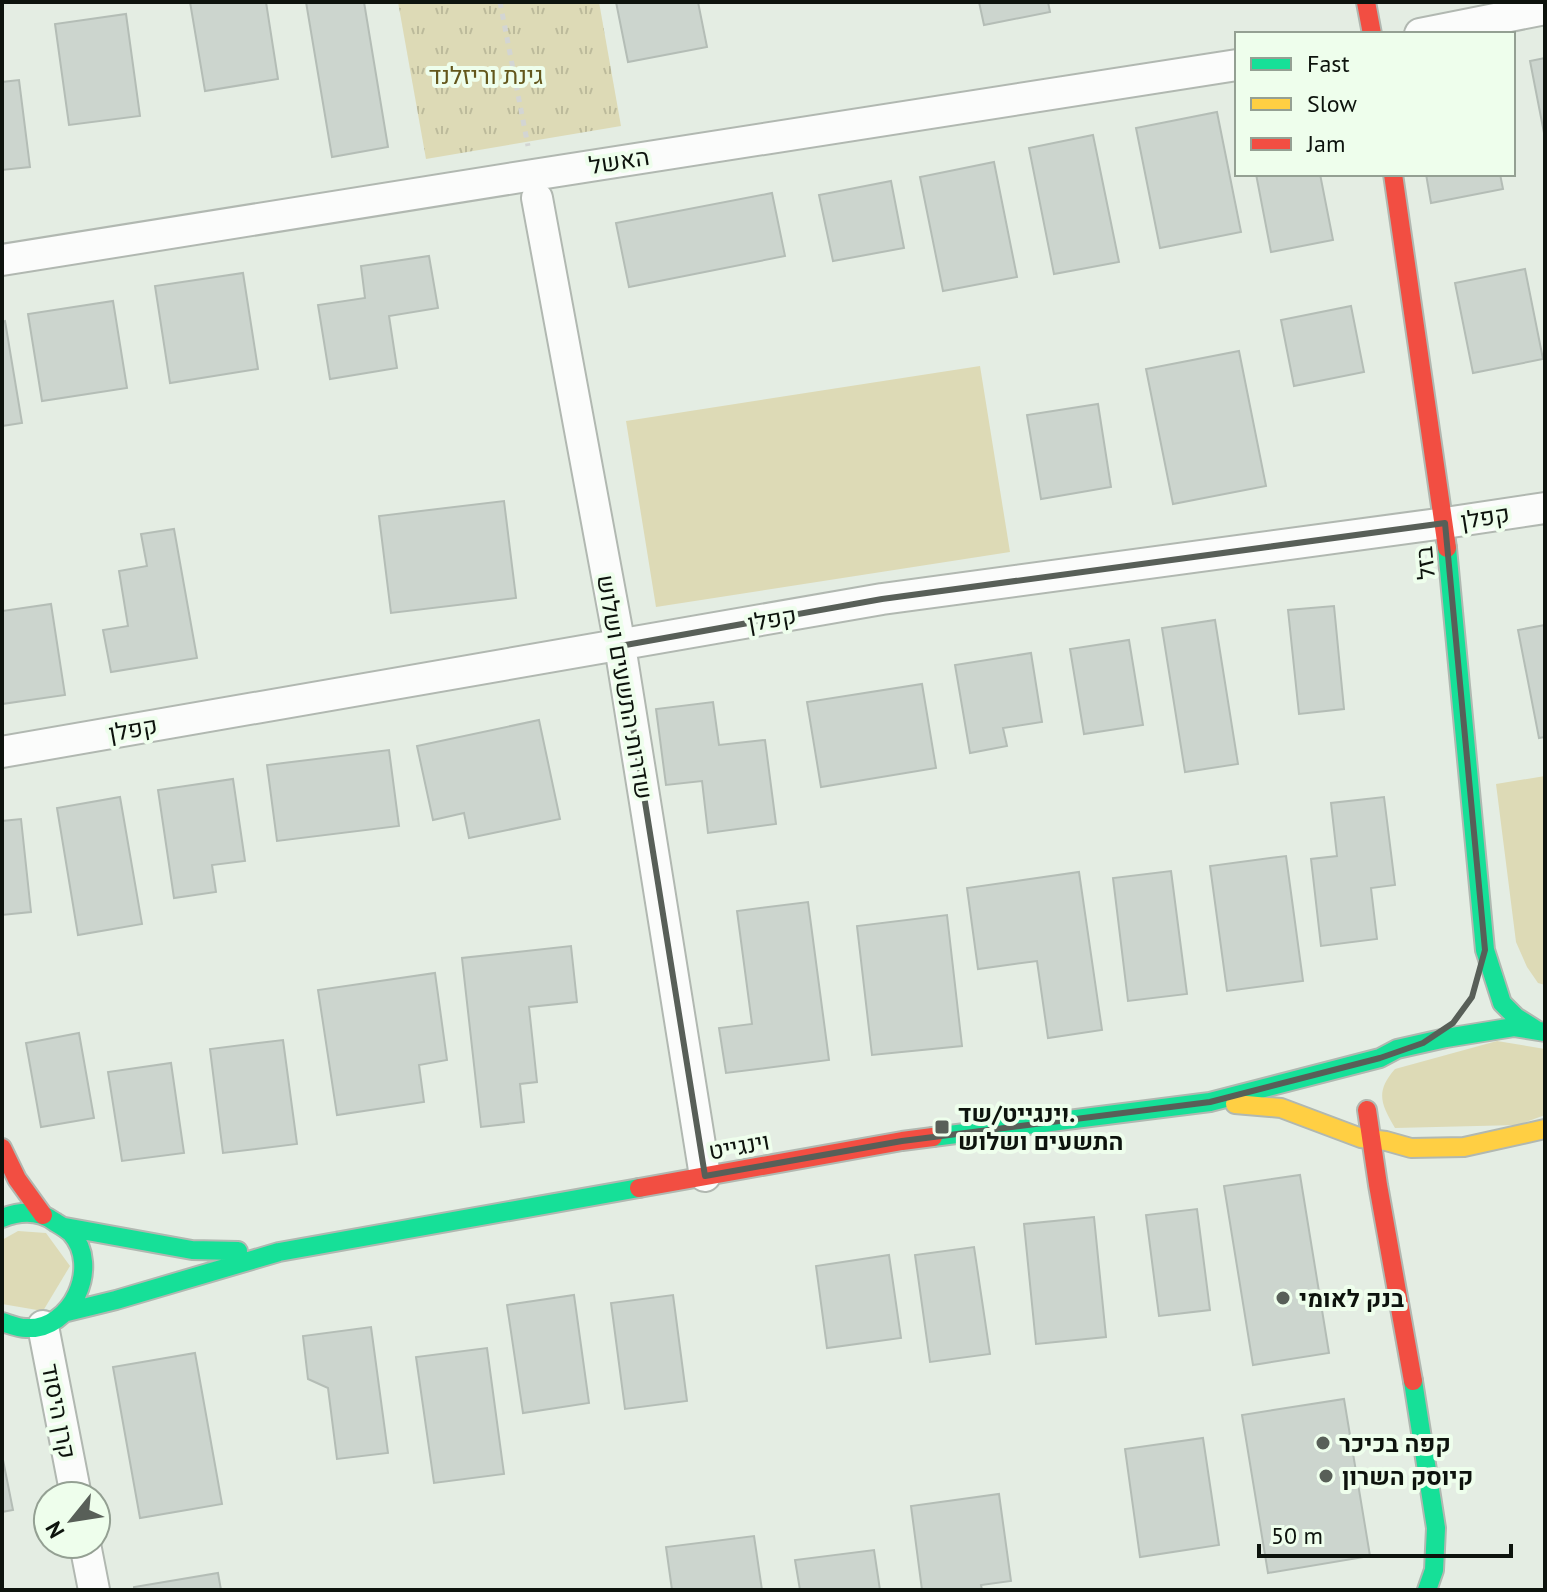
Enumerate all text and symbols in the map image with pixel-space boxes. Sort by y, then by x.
legend [1235,32,1515,176]
text: Fast [1307,48,1350,79]
park label: גינת וריזלנד [429,60,543,91]
text: Slow [1307,88,1357,119]
text: Jam [1306,128,1345,159]
street label: האשל [587,141,651,181]
street label: קפלן [1458,498,1512,536]
street label: בזל [1408,545,1442,581]
street label: שדרות התשעים ושלוש [590,572,660,802]
street label: קפלן [745,599,799,639]
street label: קפלן [106,709,160,749]
place label: וינגייט/שד. התשעים ושלוש [958,1098,1123,1157]
marker: וינגייט/שד. התשעים ושלוש [933,1118,951,1136]
street label: וינגייט [706,1125,772,1167]
place label: בנק לאומי [1299,1283,1404,1314]
marker: בנק לאומי [1274,1289,1292,1307]
street label: קרן היסוד [35,1361,83,1461]
place label: קפה בכיכר [1339,1428,1451,1459]
marker: קפה בכיכר [1314,1434,1332,1452]
place label: קיוסק השרון [1342,1461,1473,1492]
marker: קיוסק השרון [1317,1467,1335,1485]
north arrow [32,1480,112,1560]
scale bar [1259,1508,1511,1558]
text: N [39,1517,70,1543]
text: 50 m [1271,1520,1323,1551]

